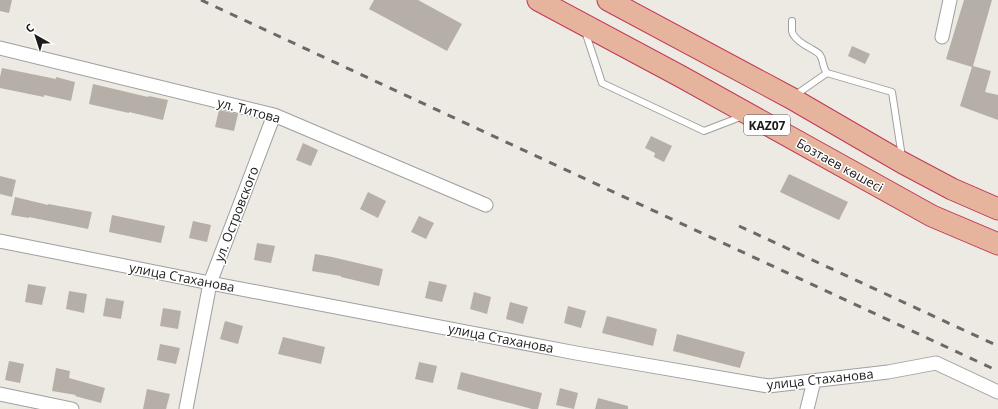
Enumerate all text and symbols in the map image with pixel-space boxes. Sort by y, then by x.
north arrow [16,16,56,56]
text: С [22,20,37,36]
street label: ул. Титова [215,93,283,127]
road number: KAZ07 [744,115,790,135]
street label: Бозтаев көшесі [793,134,887,196]
street label: ул. Островского [210,164,262,264]
street label: улица Стаханова [128,258,236,296]
street label: улица Стаханова [447,319,555,357]
street label: улица Стаханова [766,364,874,394]

